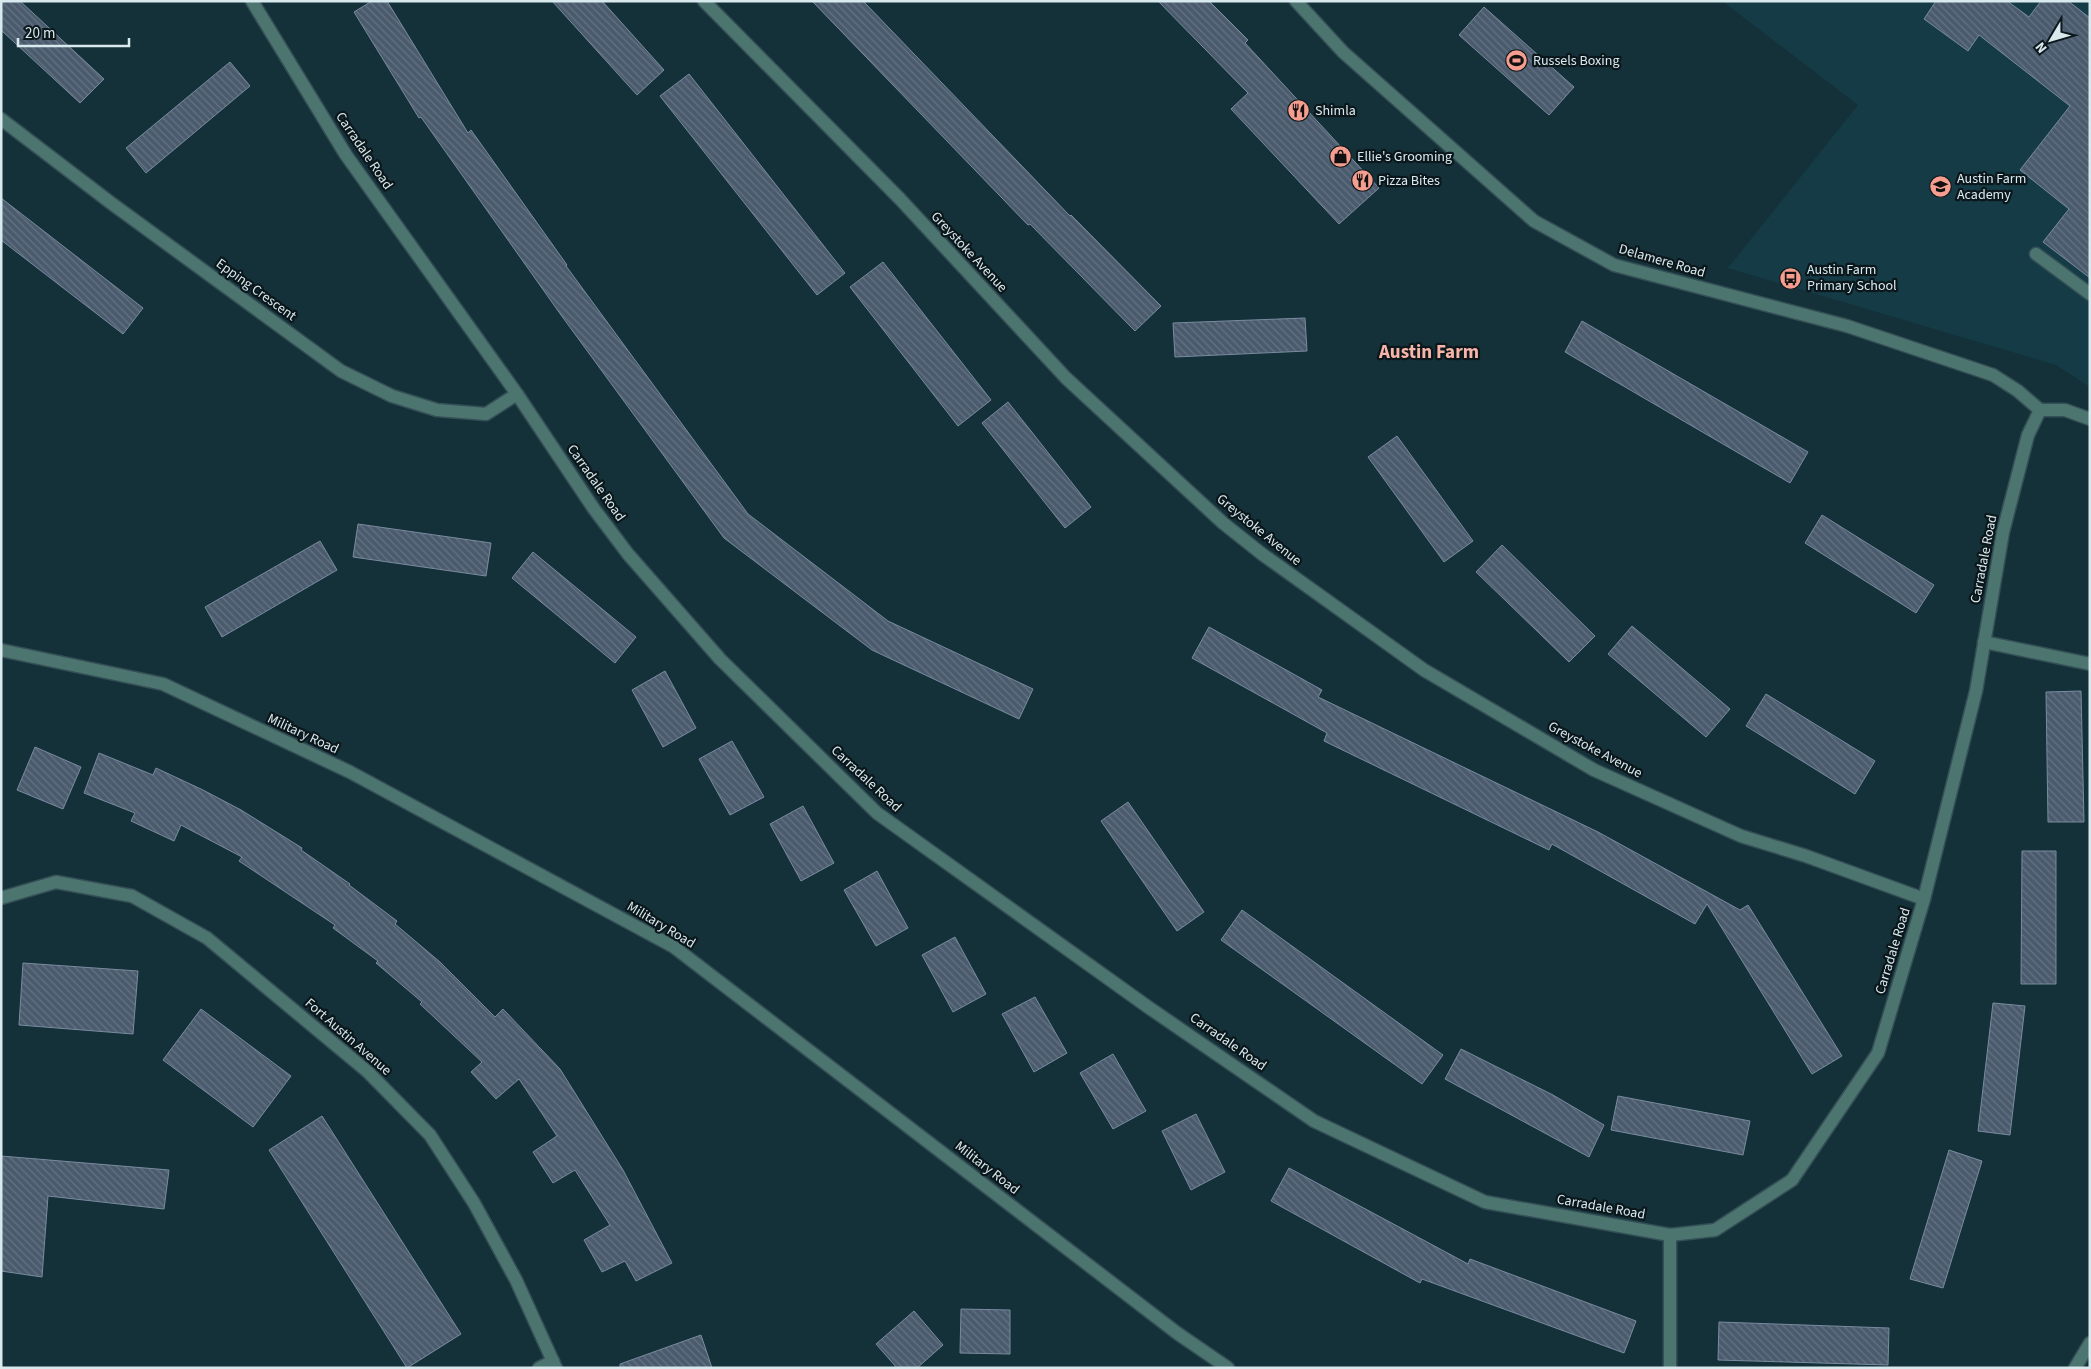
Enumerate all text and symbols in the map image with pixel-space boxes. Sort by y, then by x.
scale bar [18,15,129,47]
north arrow [2026,15,2076,65]
text: 20 m [25,23,55,44]
text: N [2031,38,2052,57]
sports icon: Russels Boxing [1505,49,1529,73]
place label: Russels Boxing [1533,51,1619,71]
restaurant icon: Shimla [1287,99,1311,123]
place label: Shimla [1315,101,1356,121]
street label: Carradale Road [331,108,397,194]
shop icon: Ellie's Grooming [1329,145,1353,169]
place label: Ellie's Grooming [1357,147,1452,167]
restaurant icon: Pizza Bites [1350,169,1374,193]
place label: Austin Farm Academy [1957,169,2026,205]
place label: Pizza Bites [1378,171,1440,191]
school or university icon: Austin Farm Academy [1929,175,1953,199]
street label: Greystoke Avenue [926,207,1012,297]
street label: Delamere Road [1616,239,1708,283]
street label: Epping Crescent [212,254,300,326]
place label: Austin Farm Primary School [1807,260,1897,296]
bus stop icon: Austin Farm Primary School [1779,266,1803,290]
district label: Austin Farm [1378,339,1479,366]
street label: Carradale Road [562,441,630,525]
street label: Greystoke Avenue [1212,489,1306,571]
street label: Carradale Road [1966,513,2002,605]
street label: Military Road [264,709,342,759]
street label: Greystoke Avenue [1544,717,1646,783]
street label: Carradale Road [826,741,906,817]
street label: Military Road [623,897,699,953]
street label: Carradale Road [1870,905,1916,997]
street label: Fort Austin Avenue [300,994,396,1080]
street label: Carradale Road [1186,1008,1270,1076]
street label: Military Road [951,1136,1023,1200]
street label: Carradale Road [1555,1189,1647,1225]

